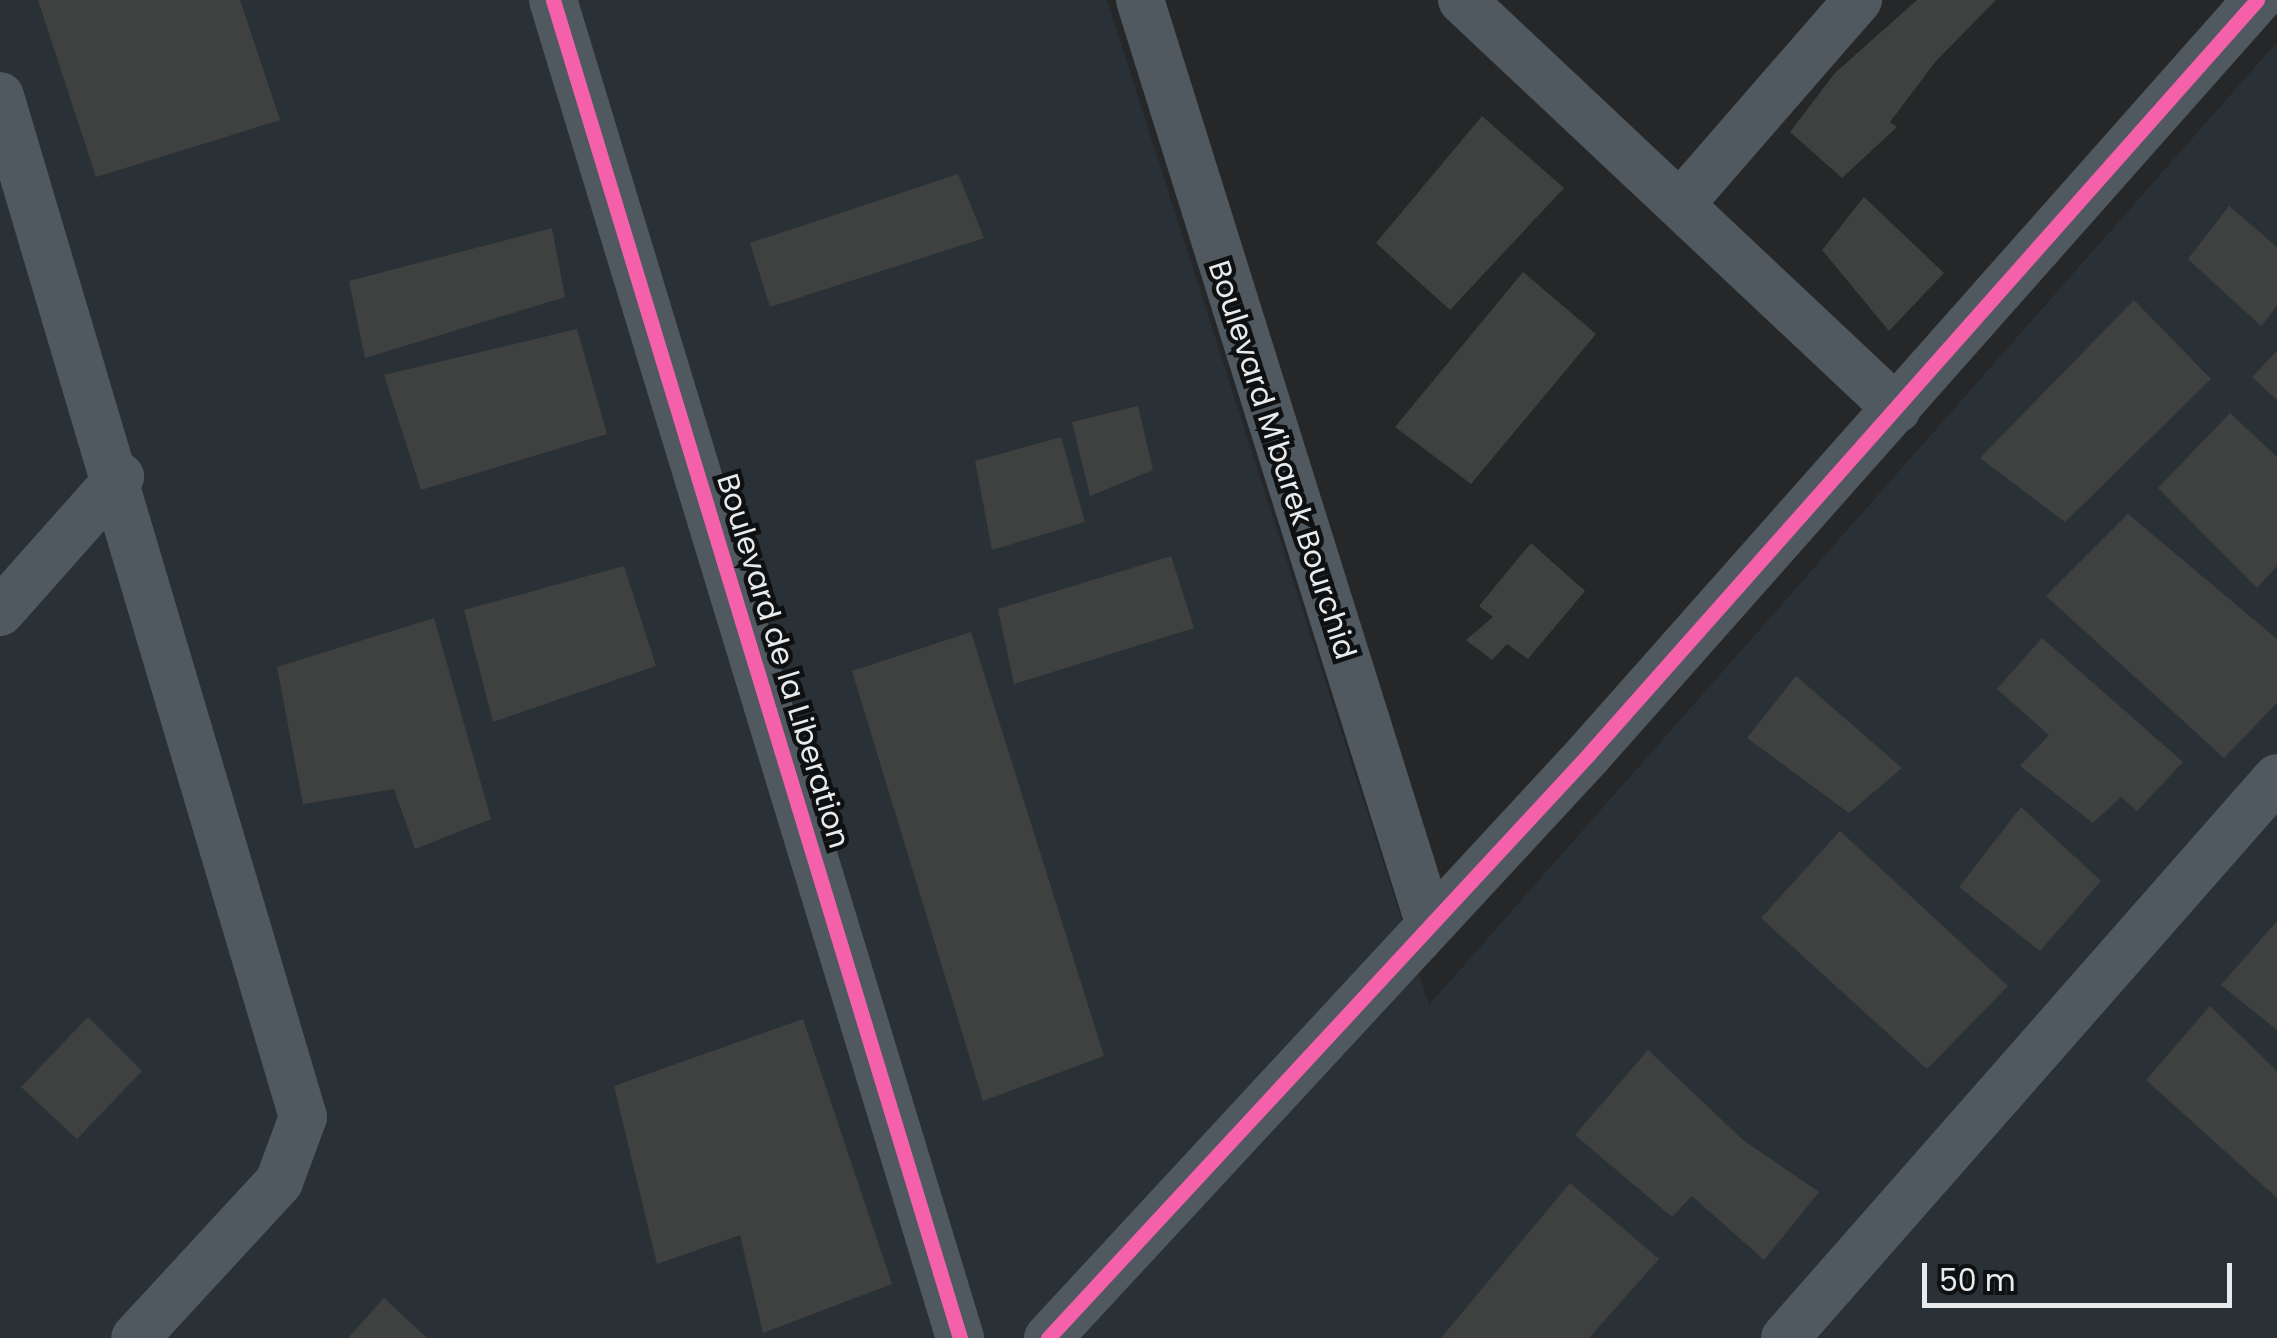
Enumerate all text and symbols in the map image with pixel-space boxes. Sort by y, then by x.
street label: Boulevard M'barek Bourchid [1200,256,1364,664]
street label: Boulevard de la Liberation [709,470,857,852]
scale bar [1927,1243,2237,1305]
text: 50 m [1939,1259,2016,1302]

